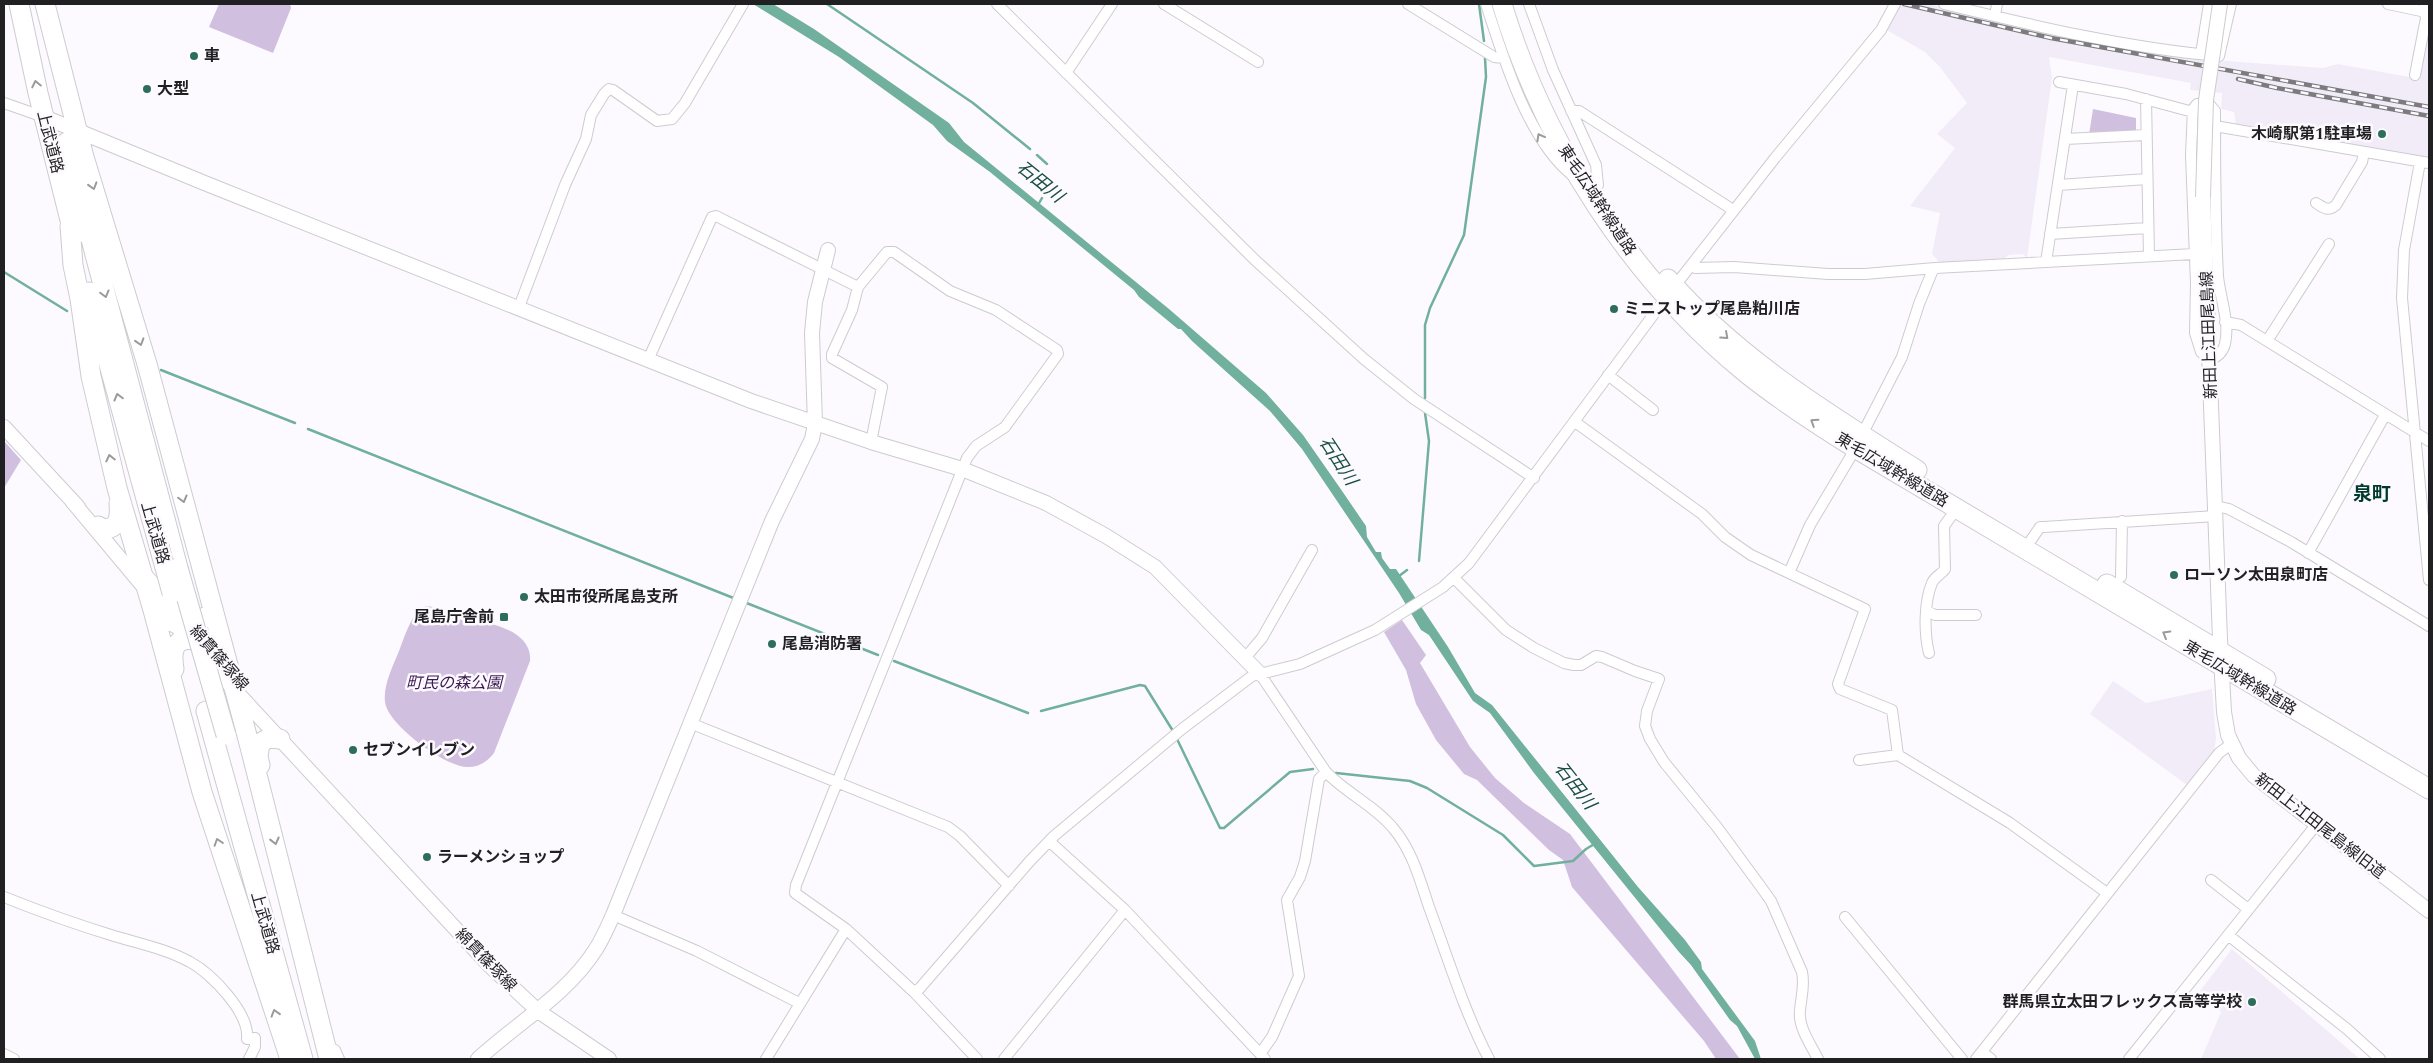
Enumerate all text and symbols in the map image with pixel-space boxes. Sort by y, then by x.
place label: 車 [204,44,220,68]
marker: 車 [188,50,200,62]
place label: 大型 [157,77,189,101]
one-way arrow [32,80,42,89]
marker: 大型 [141,83,153,95]
street label: 上武道路 [31,108,69,176]
place label: 木崎駅第1駐車場 [2251,122,2372,146]
marker: 木崎駅第1駐車場 [2376,128,2388,140]
one-way arrow [1537,133,1547,142]
street label: 東毛広域幹線道路 [1552,140,1642,260]
water label: 石田川 [1011,155,1071,211]
one-way arrow [88,182,98,190]
street label: 新田上江田尾島線 [2195,271,2223,399]
one-way arrow [100,290,110,298]
place label: ミニストップ尾島粕川店 [1624,297,1800,321]
marker: ミニストップ尾島粕川店 [1608,303,1620,315]
one-way arrow [1720,330,1729,339]
one-way arrow [134,337,144,346]
one-way arrow [113,393,124,402]
one-way arrow [1810,419,1820,428]
street label: 東毛広域幹線道路 [1831,427,1953,513]
water label: 石田川 [1312,431,1365,493]
one-way arrow [105,453,116,462]
district label: 泉町 [2353,480,2391,509]
one-way arrow [177,494,188,503]
street label: 上武道路 [135,499,175,567]
place label: ローソン太田泉町店 [2184,563,2328,587]
marker: ローソン太田泉町店 [2168,569,2180,581]
place label: 太田市役所尾島支所 [534,585,678,609]
marker: 太田市役所尾島支所 [518,591,530,603]
place label: 尾島庁舎前 [414,605,494,629]
marker: 尾島庁舎前 [498,611,510,623]
street label: 綿貫篠塚線 [184,620,254,696]
one-way arrow [2162,630,2171,640]
place label: 尾島消防署 [782,632,862,656]
street label: 東毛広域幹線道路 [2179,635,2301,721]
marker: 尾島消防署 [766,638,778,650]
park label: 町民の森公園 [406,671,504,695]
place label: セブンイレブン [363,738,475,762]
marker: セブンイレブン [347,744,359,756]
water label: 石田川 [1548,756,1603,817]
street label: 新田上江田尾島線旧道 [2250,767,2390,885]
one-way arrow [269,837,280,846]
one-way arrow [214,838,224,847]
place label: ラーメンショップ [437,845,564,869]
marker: ラーメンショップ [421,851,433,863]
street label: 上武道路 [245,889,285,957]
street label: 綿貫篠塚線 [450,923,522,997]
place label: 群馬県立太田フレックス高等学校 [2002,990,2242,1014]
marker: 群馬県立太田フレックス高等学校 [2246,996,2258,1008]
one-way arrow [271,1009,281,1017]

